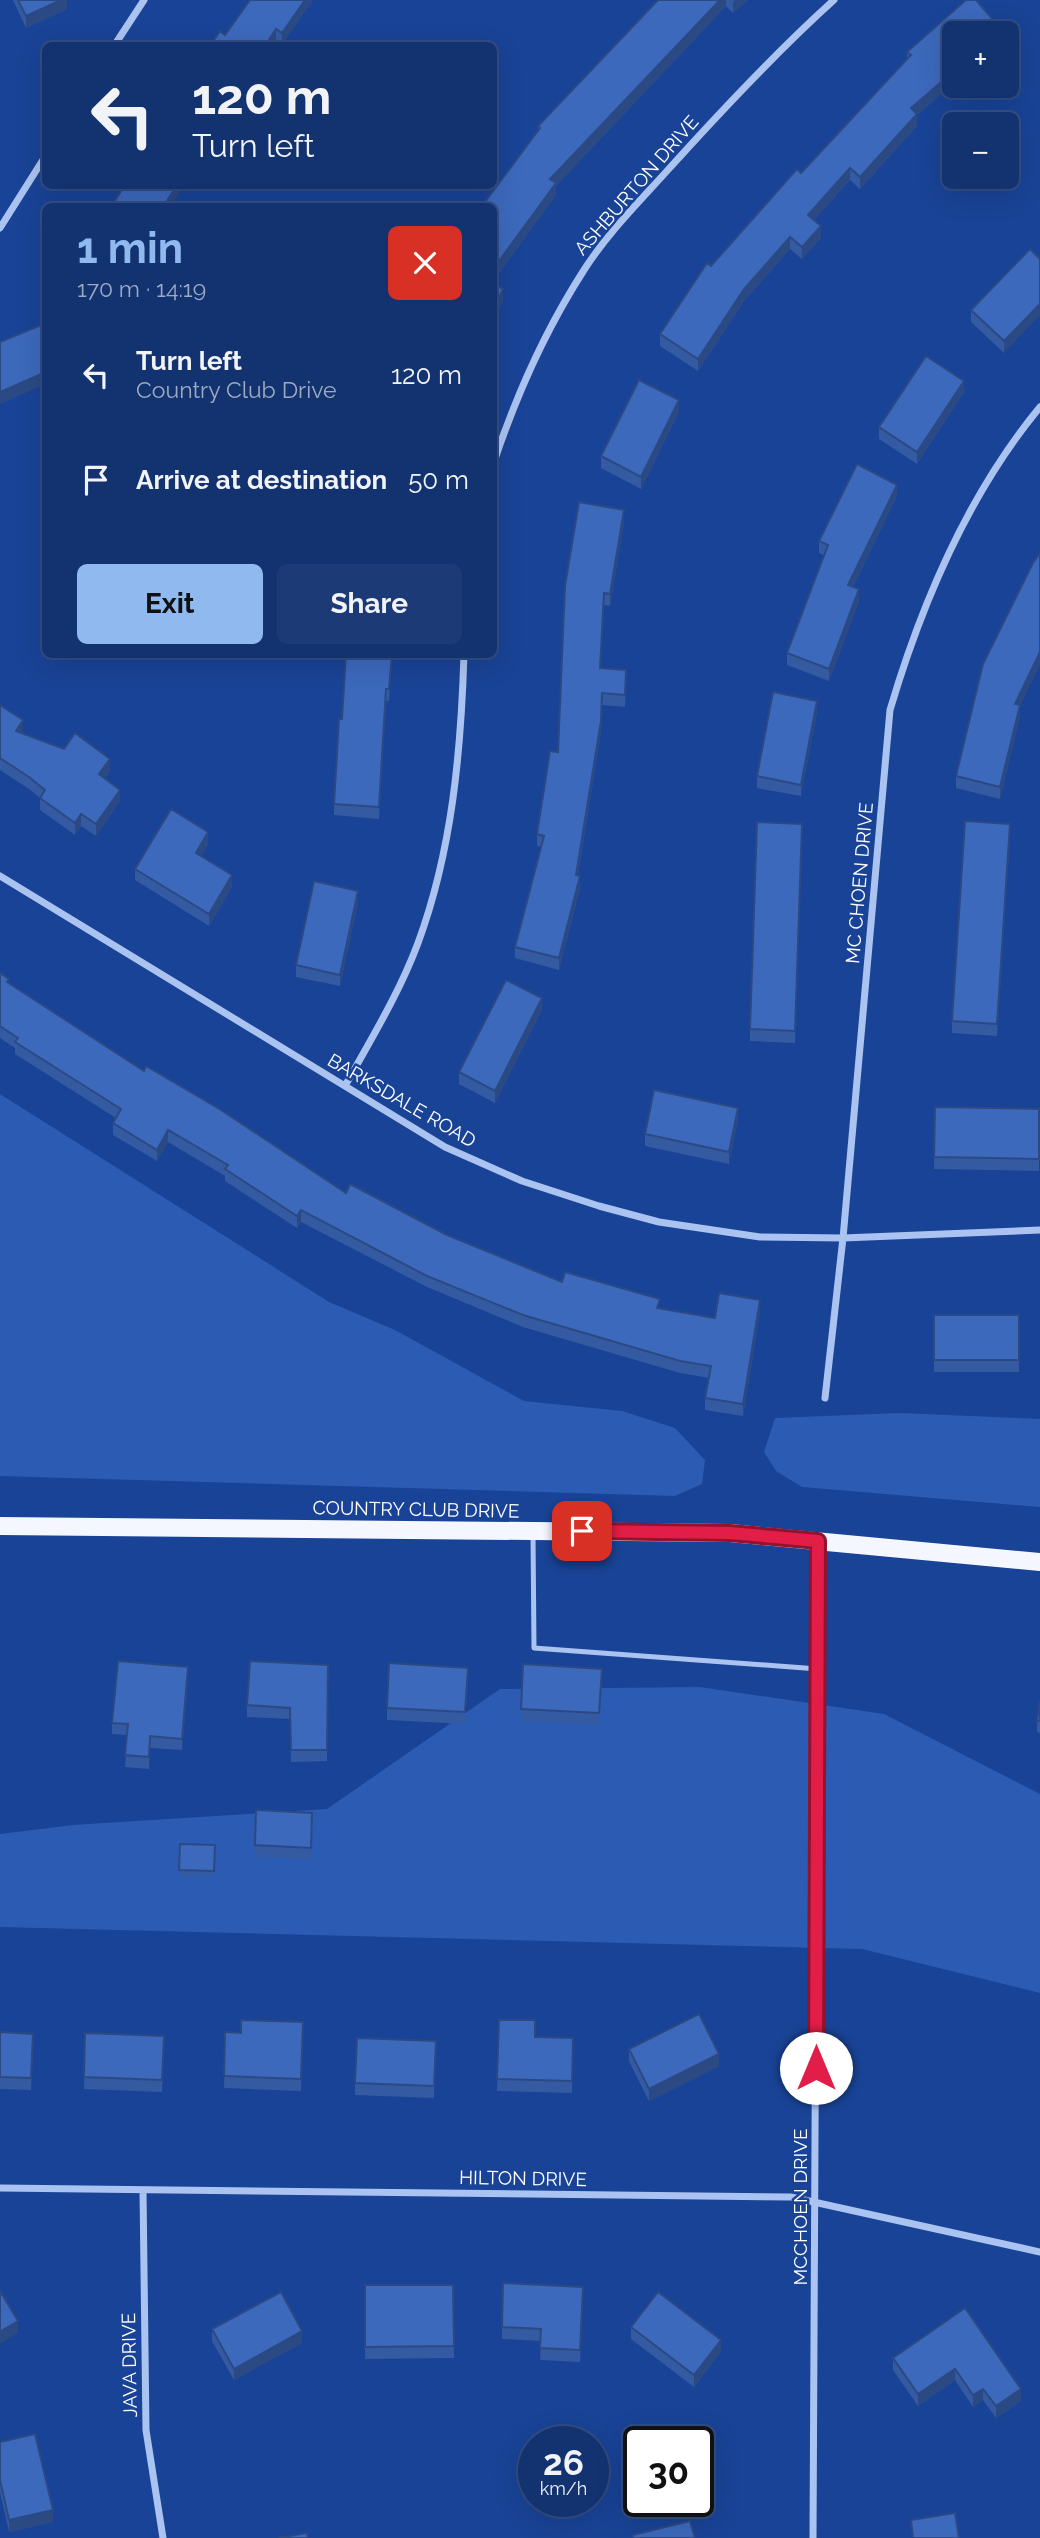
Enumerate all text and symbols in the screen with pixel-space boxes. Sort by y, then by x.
map controls [942,21,1019,189]
button: + [942,21,1019,98]
text: 120 m [192,68,331,125]
icon: left [77,70,168,161]
street label: ASHBURTON DRIVE [569,111,703,259]
button: − [942,112,1019,189]
text: Turn left [192,127,314,164]
text: 1 min [77,224,183,273]
button: close [388,226,462,300]
text: 170 m · 14:19 [77,275,206,302]
text: Turn left [136,346,242,376]
icon: left [77,356,115,394]
text: 120 m [391,360,462,390]
text: Country Club Drive [136,376,337,403]
icon: arrive [77,461,115,499]
text: Arrive at destination [136,465,387,495]
text: 50 m [408,465,469,495]
button: Exit [77,564,263,644]
button: Share [277,564,462,644]
street label: MC CHOEN DRIVE [841,801,877,965]
street label: BARKSDALE ROAD [324,1049,480,1151]
street label: COUNTRY CLUB DRIVE [312,1496,520,1522]
pin [552,1501,612,1561]
icon: arrive [563,1512,601,1550]
position arrow [779,2031,853,2105]
street label: MCCHOEN DRIVE [789,2128,811,2286]
street label: HILTON DRIVE [459,2166,587,2190]
street label: JAVA DRIVE [117,2313,141,2417]
speed limit sign: 30 [623,2426,714,2517]
text: 26 [543,2442,584,2483]
text: km/h [540,2478,587,2499]

